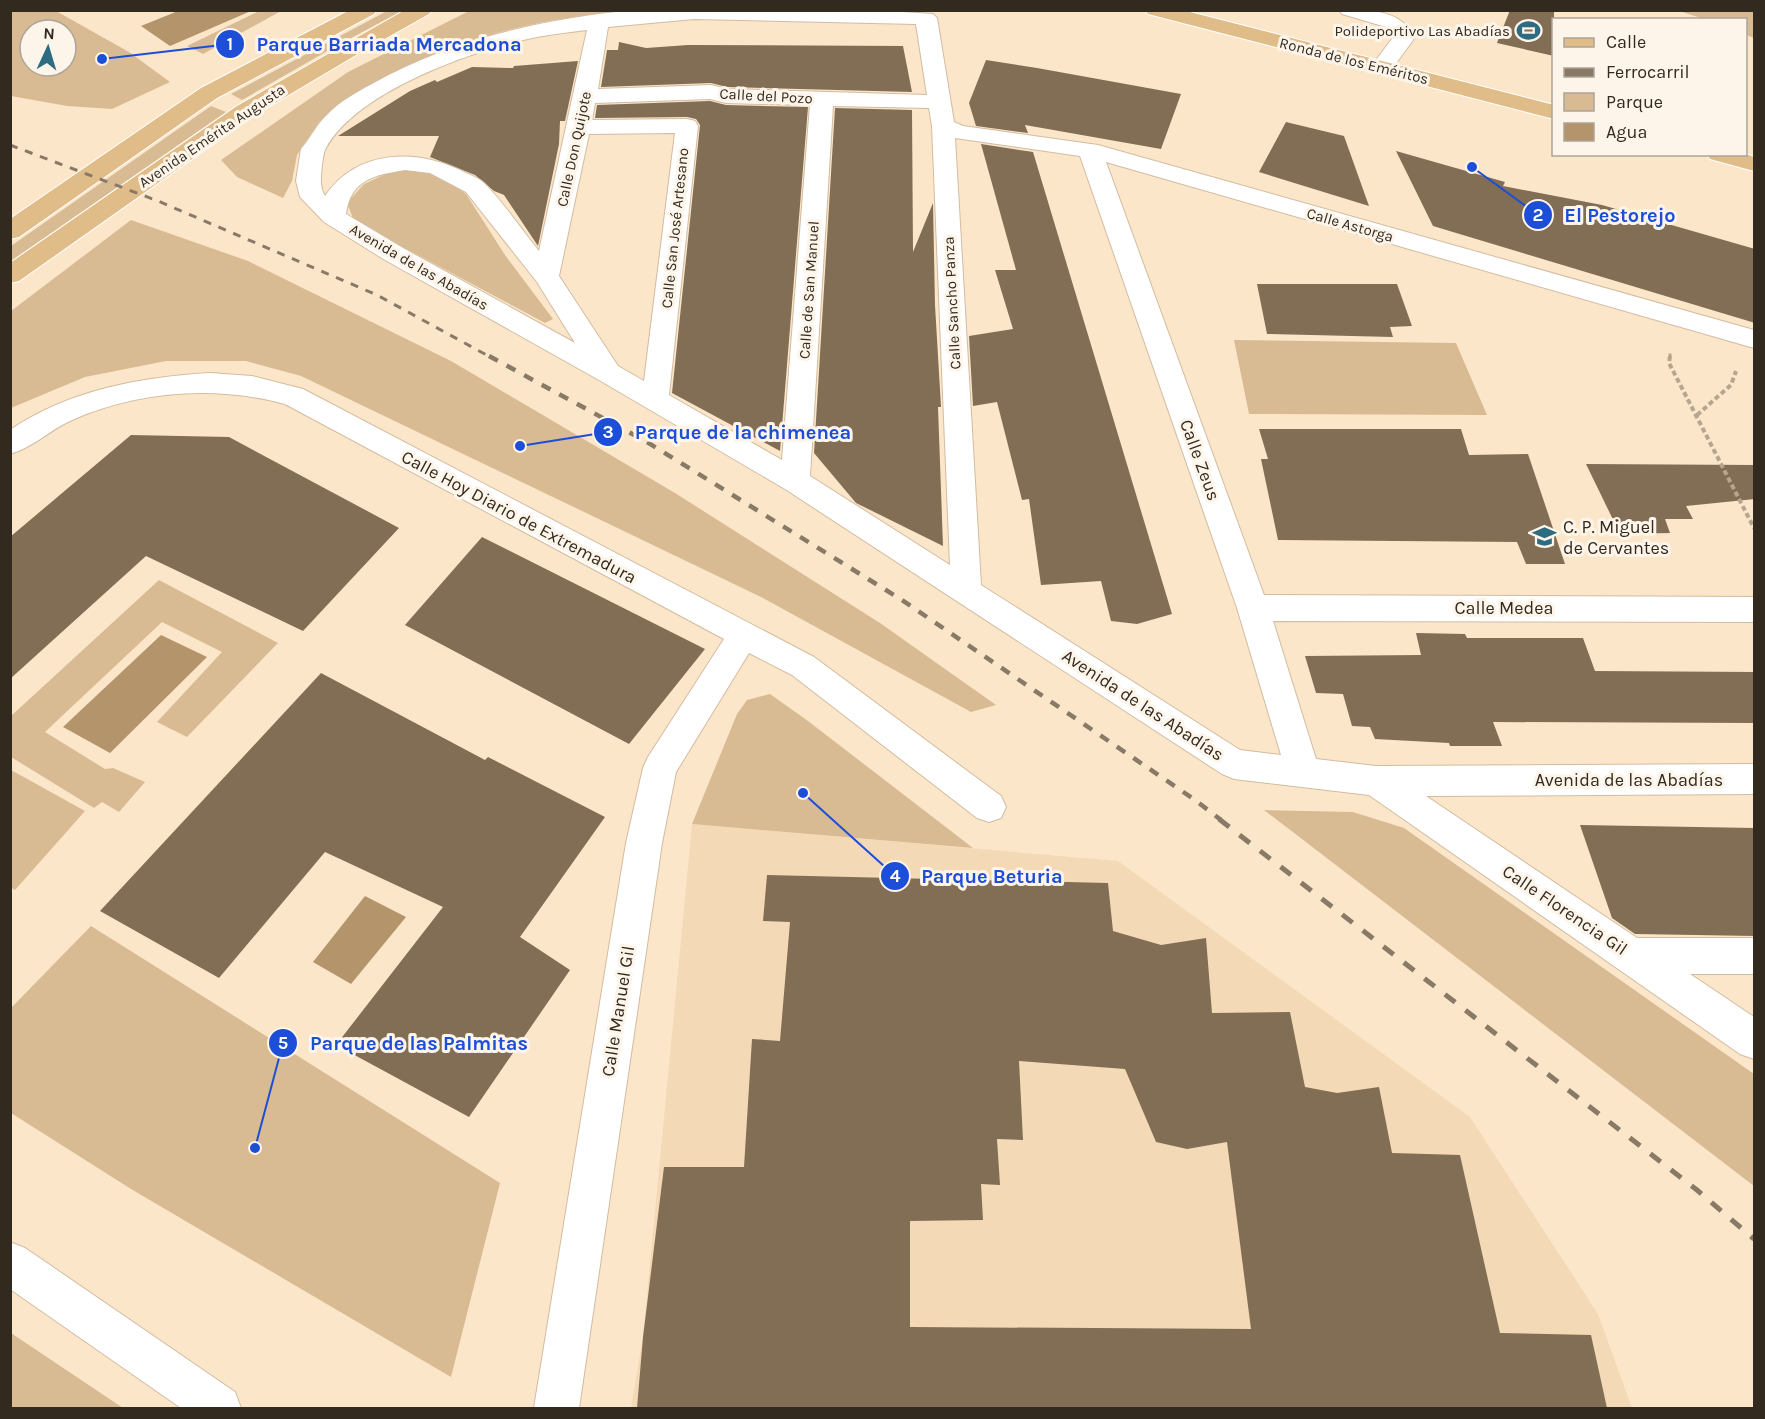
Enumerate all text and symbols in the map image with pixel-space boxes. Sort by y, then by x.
north arrow [18,18,78,78]
sports icon: Polideportivo Las Abadías [1515,18,1541,44]
legend [1552,18,1747,156]
place label: Polideportivo Las Abadías [1334,22,1510,40]
text: N [43,24,55,43]
callout: Parque Barriada Mercadona [215,25,534,63]
text: Calle [1606,31,1646,53]
text: 1 [227,33,233,55]
text: Parque Barriada Mercadona [256,33,522,56]
street label: Ronda de los Eméritos [1278,34,1430,88]
text: Ferrocarril [1606,61,1690,83]
street label: Avenida Emérita Augusta [136,80,288,192]
street label: Calle del Pozo [719,85,813,107]
street label: Calle Don Quijote [553,90,595,208]
text: Parque [1606,91,1663,113]
text: Agua [1606,121,1647,143]
street label: Calle San José Artesano [658,147,692,309]
callout: El Pestorejo [1523,196,1688,234]
street label: Calle Astorga [1305,204,1395,246]
text: 2 [1533,204,1543,226]
text: El Pestorejo [1564,204,1676,227]
street label: Avenida de las Abadías [346,220,492,314]
street label: Calle de San Manuel [795,220,823,360]
street label: Calle Sancho Panza [940,236,964,370]
callout: Parque de la chimenea [593,413,863,451]
street label: Calle Zeus [1175,416,1225,504]
text: 3 [602,421,614,443]
text: Parque de la chimenea [635,421,851,444]
street label: Calle Hoy Diario de Extremadura [398,446,640,588]
place label: C. P. Miguel de Cervantes [1563,516,1669,559]
school or university icon: C. P. Miguel de Cervantes [1532,524,1558,550]
street label: Calle Medea [1455,597,1553,619]
street label: Avenida de las Abadías [1058,644,1228,766]
street label: Avenida de las Abadías [1535,769,1723,791]
callout: Parque Beturia [880,857,1075,895]
street label: Calle Florencia Gil [1498,860,1632,960]
text: 4 [890,865,901,887]
text: Parque Beturia [921,865,1063,888]
street label: Calle Manuel Gil [597,944,639,1078]
callout: Parque de las Palmitas [268,1024,540,1062]
text: 5 [278,1032,288,1054]
text: Parque de las Palmitas [310,1032,528,1055]

